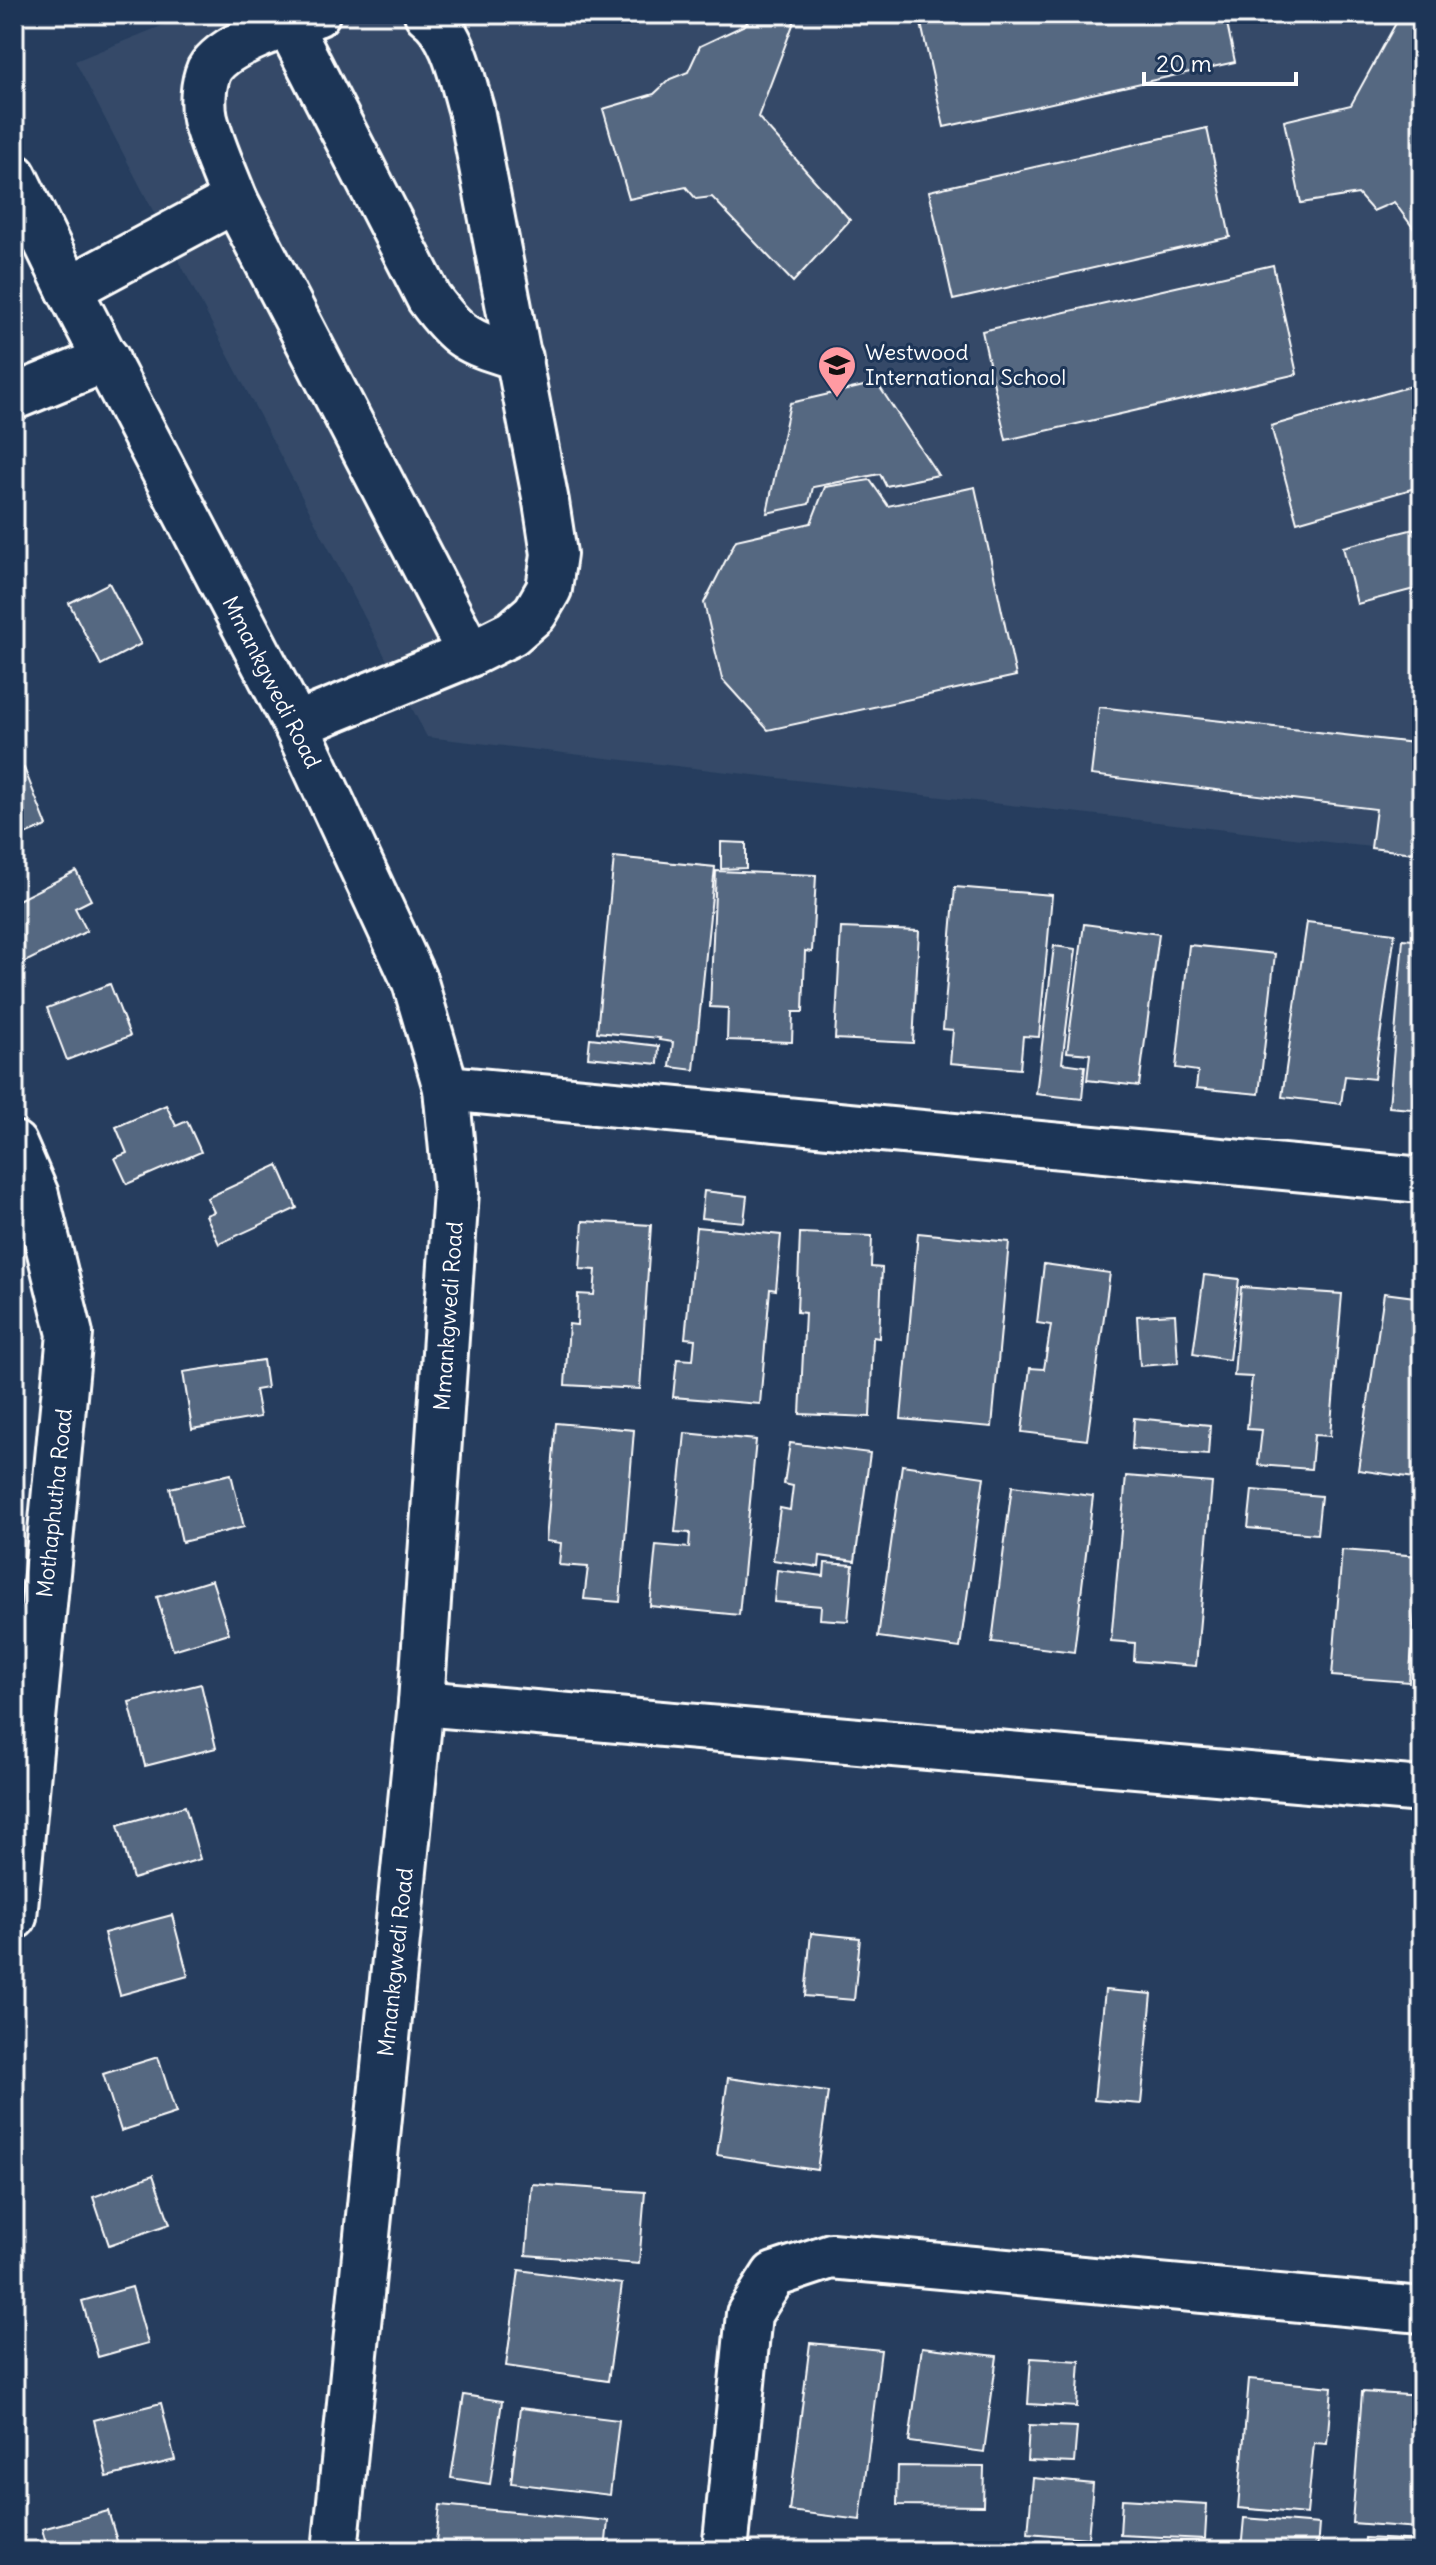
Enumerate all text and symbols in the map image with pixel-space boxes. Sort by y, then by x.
scale bar [1144,36,1296,86]
text: 20 m [1156,48,1212,78]
place label: Westwood International School [865,338,1066,391]
school or university icon: Westwood International School [816,344,858,399]
street label: Mmankgwedi Road [216,591,328,773]
street label: Mmankgwedi Road [427,1220,469,1412]
street label: Mothaphutha Road [30,1407,78,1599]
street label: Mmankgwedi Road [371,1866,419,2058]

